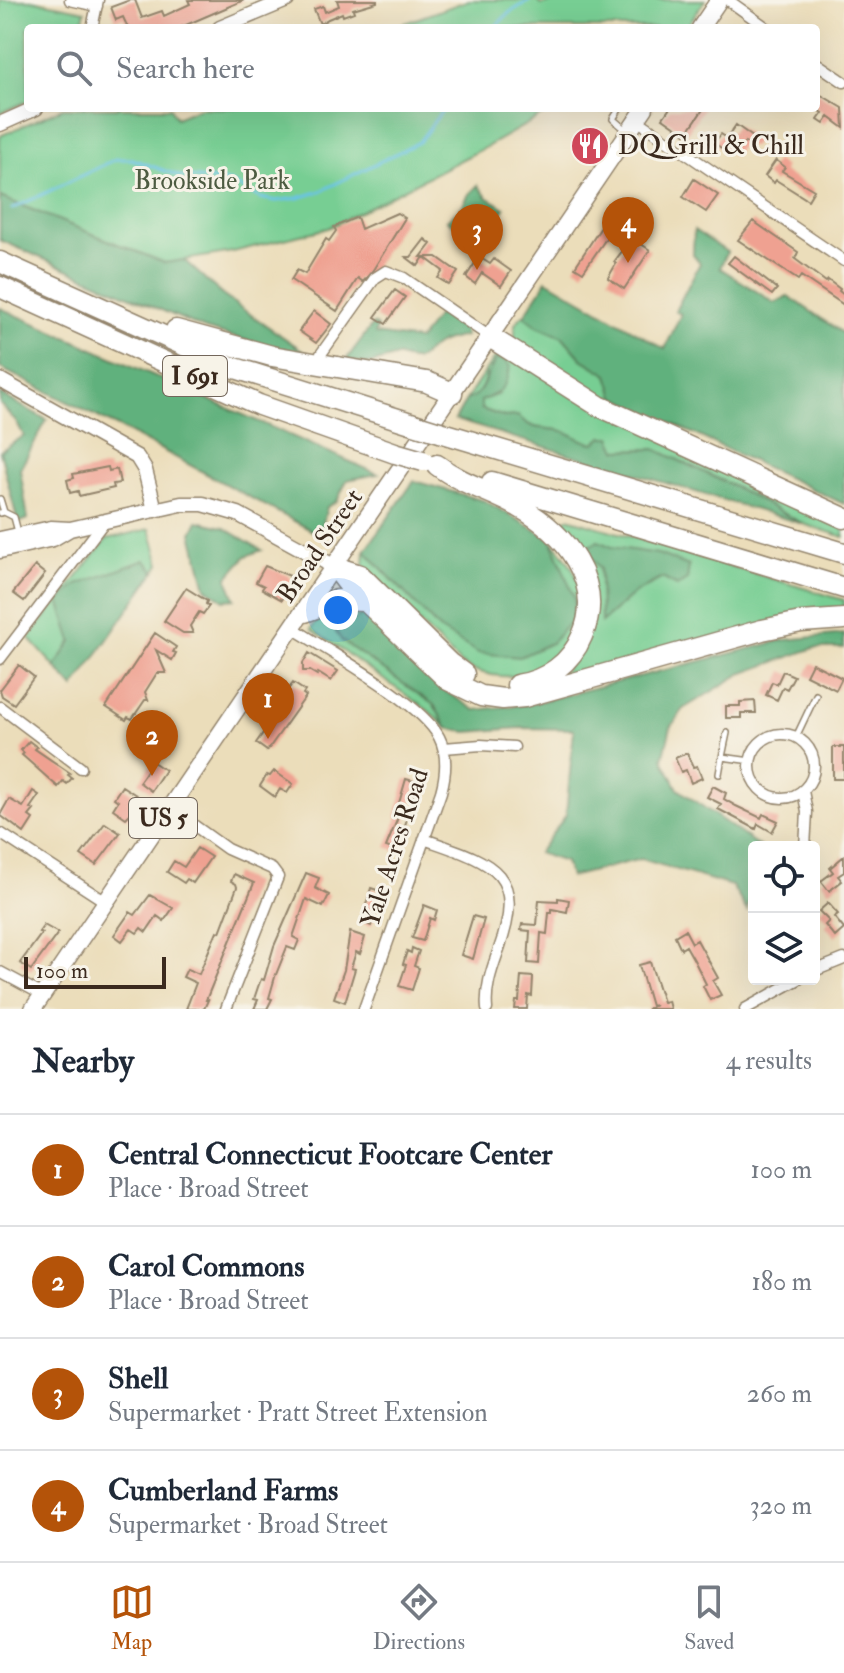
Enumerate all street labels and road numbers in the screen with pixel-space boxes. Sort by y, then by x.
road number: I 691 [163,356,227,396]
street label: Broad Street [270,483,370,609]
street label: Yale Acres Road [354,764,436,932]
road number: US 5 [129,798,197,838]

